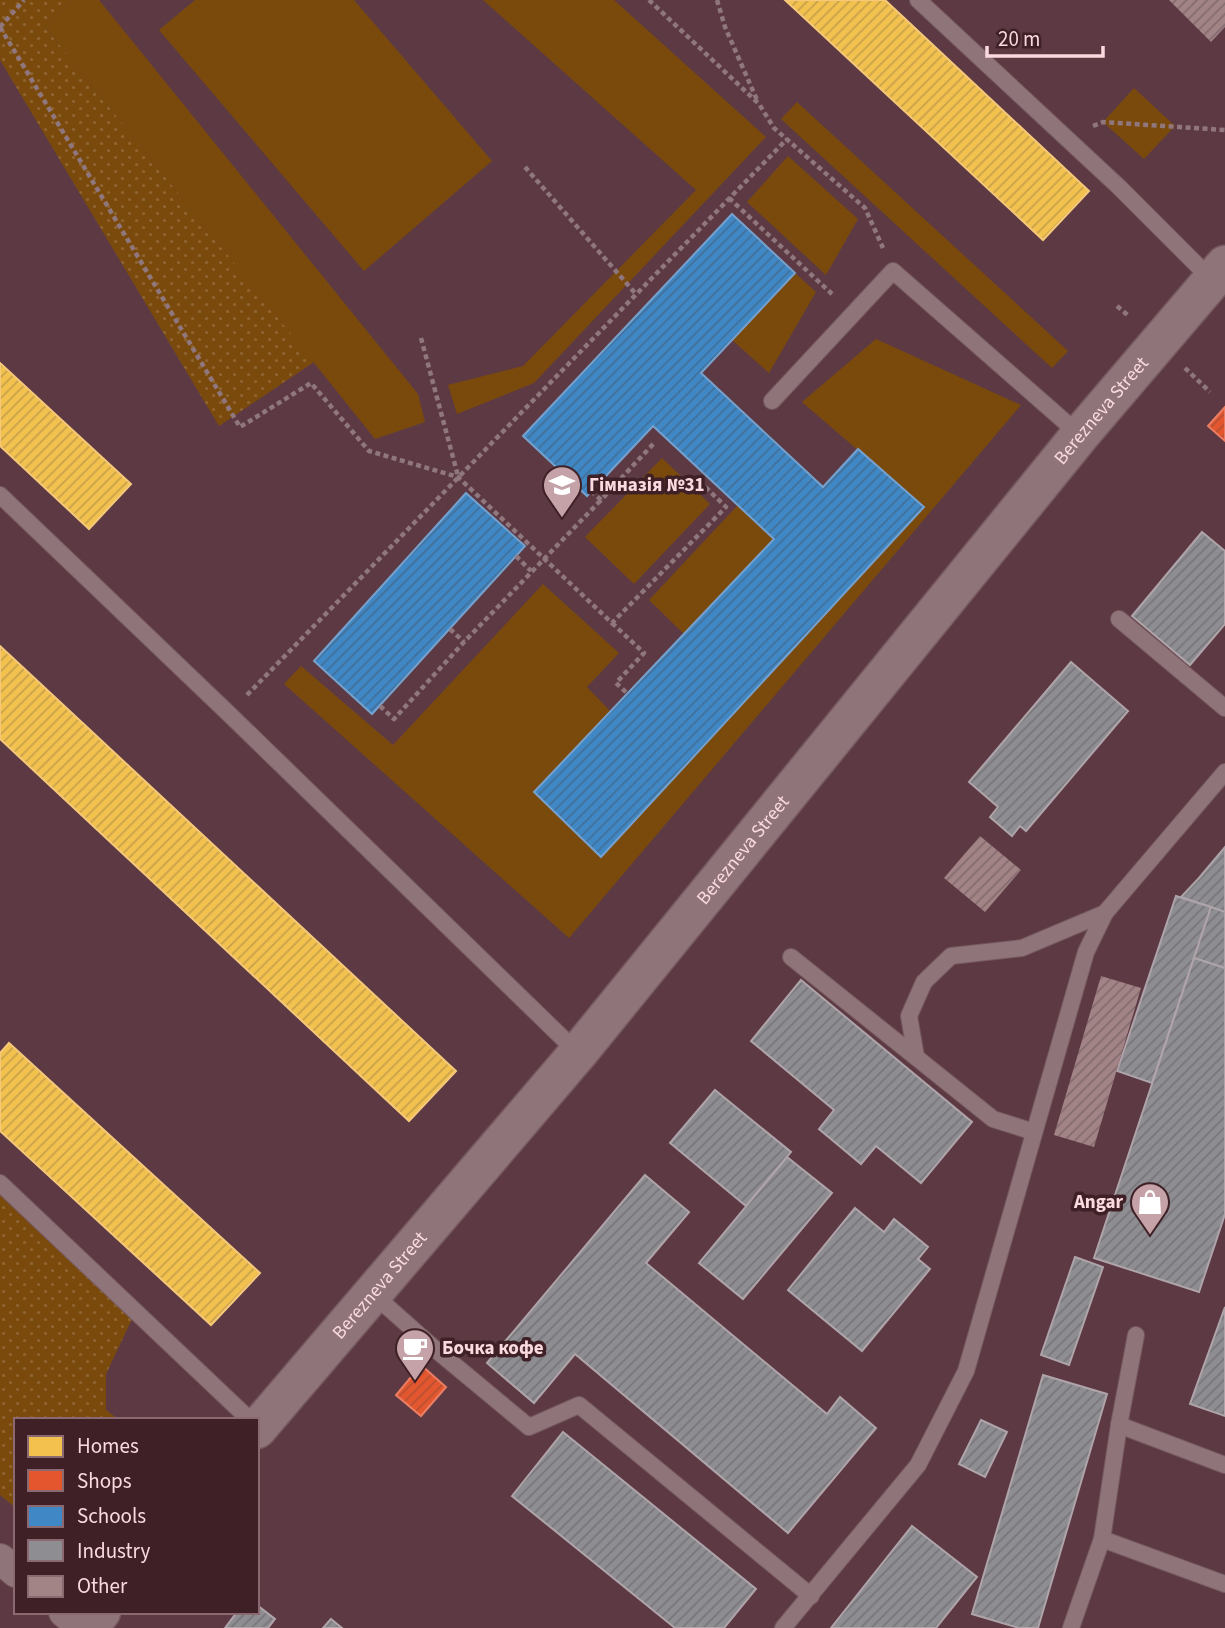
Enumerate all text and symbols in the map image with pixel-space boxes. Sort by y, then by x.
scale bar [987,14,1102,58]
text: 20 m [998,24,1040,54]
street label: Berezneva Street [1048,350,1155,470]
school or university icon: Гімназія №31 [541,464,583,519]
place label: Гімназія №31 [589,472,705,499]
street label: Berezneva Street [690,789,796,910]
shop icon: Angar [1129,1181,1171,1236]
place label: Angar [1073,1189,1123,1216]
street label: Berezneva Street [326,1225,434,1345]
cafe icon: Бочка кофе [394,1327,436,1382]
place label: Бочка кофе [442,1335,544,1362]
legend [14,1418,259,1614]
text: Homes [77,1431,139,1461]
text: Shops [77,1466,132,1496]
text: Schools [77,1501,146,1531]
text: Industry [77,1536,150,1566]
text: Other [77,1571,128,1601]

